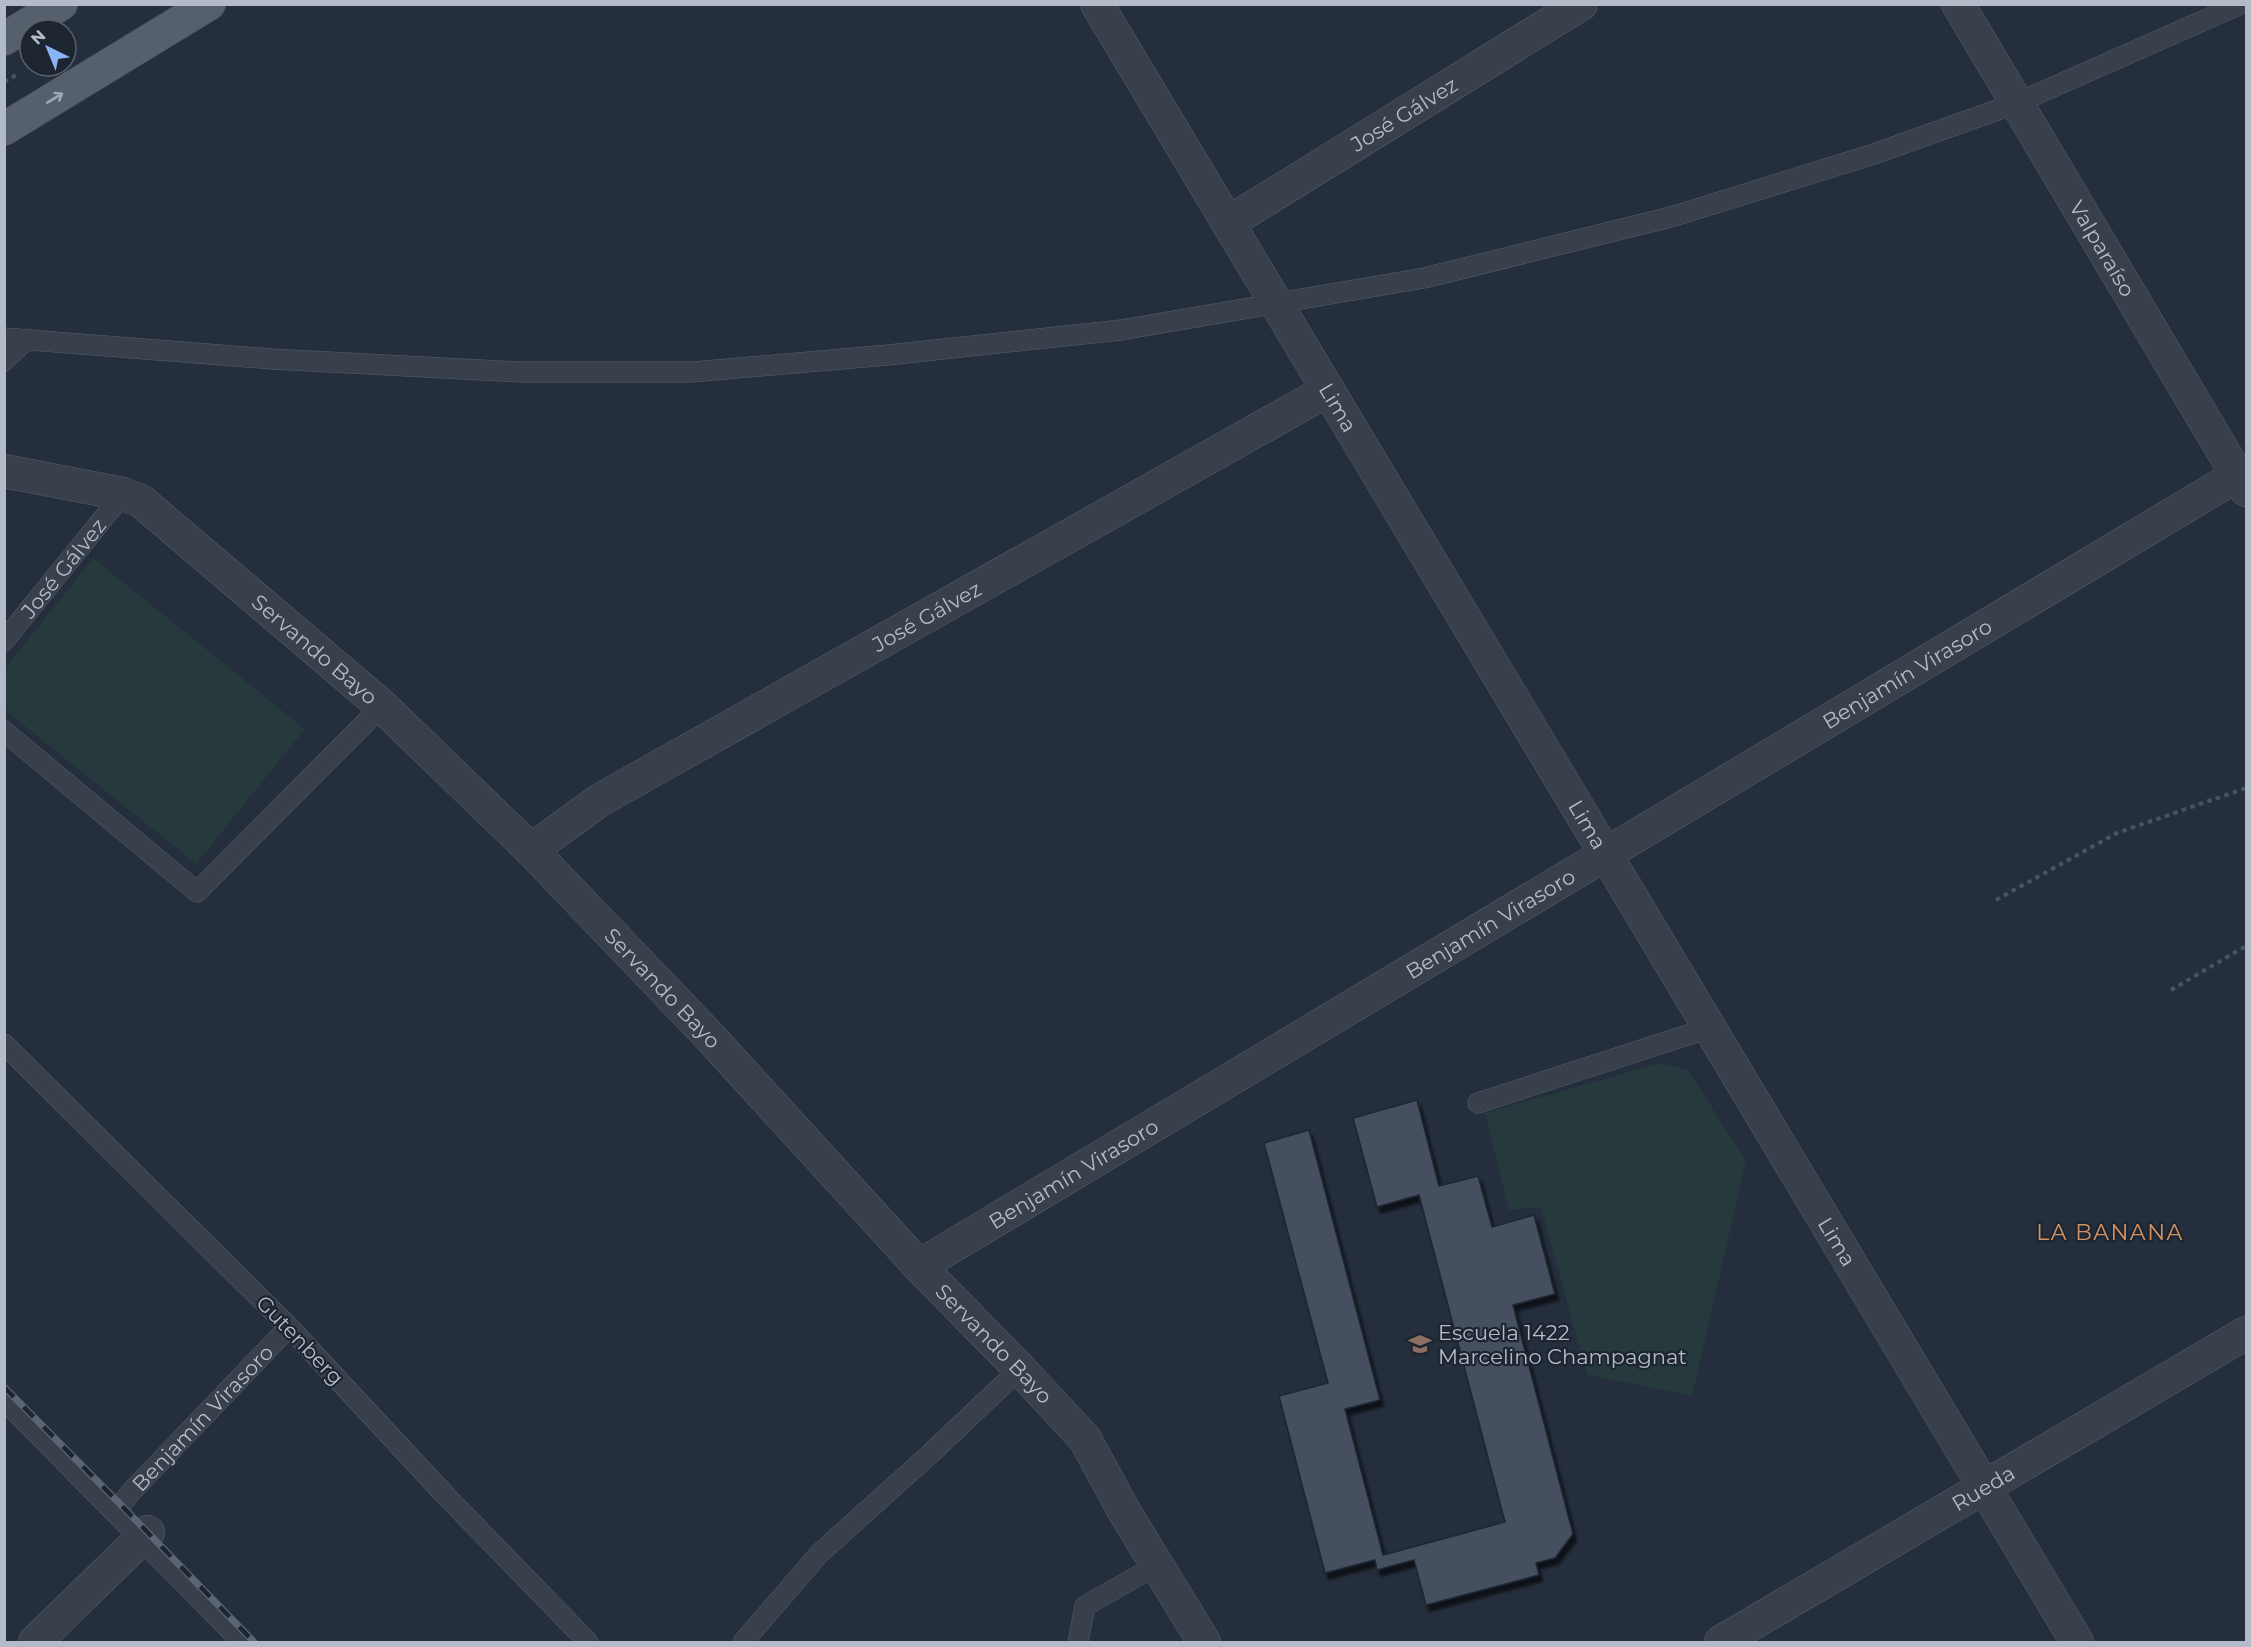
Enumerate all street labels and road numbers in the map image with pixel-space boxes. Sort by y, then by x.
street label: José Gálvez [1345,71,1462,157]
street label: Valparaíso [2065,196,2141,301]
street label: Lima [1314,378,1363,436]
street label: José Gálvez [15,513,111,624]
street label: José Gálvez [867,576,985,657]
street label: Servando Bayo [247,589,383,709]
street label: Benjamín Virasoro [1818,613,1996,734]
street label: Lima [1564,795,1612,853]
street label: Benjamín Virasoro [1401,863,1579,984]
street label: Servando Bayo [600,923,726,1053]
street label: Benjamín Virasoro [984,1113,1163,1234]
street label: Lima [1813,1212,1862,1270]
street label: Servando Bayo [931,1278,1058,1408]
street label: Gutenberg [251,1290,349,1390]
street label: Benjamín Virasoro [126,1339,278,1496]
street label: Rueda [1947,1460,2019,1516]

